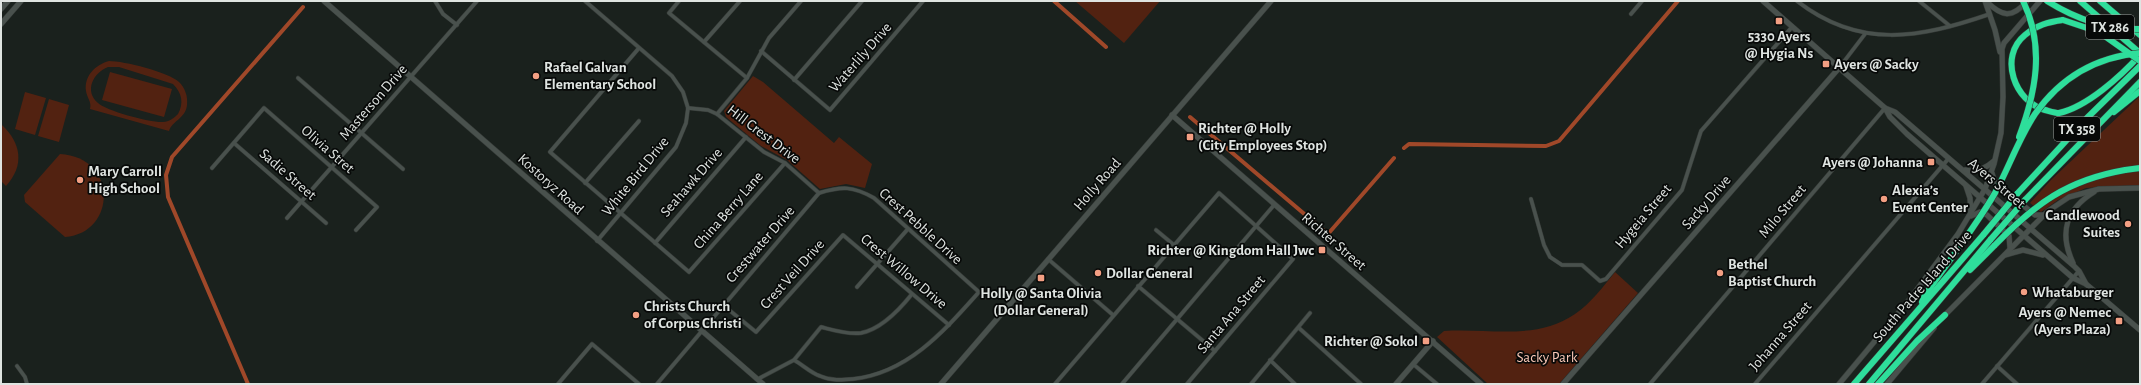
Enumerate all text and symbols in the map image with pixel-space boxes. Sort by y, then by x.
road number: TX 286 [2086,15,2134,39]
marker: 5330 Ayers @ Hygia Ns [1774,16,1784,26]
street label: Waterlily Drive [826,20,895,95]
place label: 5330 Ayers @ Hygia Ns [1745,29,1813,61]
place label: Ayers @ Sacky [1834,57,1919,72]
marker: Ayers @ Sacky [1821,59,1831,69]
place label: Rafael Galvan Elementary School [544,60,656,92]
street label: Masterson Drive [337,62,410,143]
marker: Rafael Galvan Elementary School [531,71,541,81]
street label: Hill Crest Drive [724,102,803,167]
road number: TX 358 [2054,117,2100,141]
place label: Richter @ Holly (City Employees Stop) [1198,121,1328,153]
street label: Olivia Stret [298,123,357,176]
marker: Richter @ Holly (City Employees Stop) [1185,132,1195,142]
street label: White Bird Drive [599,134,672,219]
street label: Seahawk Drive [658,145,725,220]
street label: Sadie Street [256,146,319,203]
street label: Kostoryz Road [515,151,586,218]
street label: Holly Road [1071,155,1124,213]
place label: Ayers @ Johanna [1822,155,1923,170]
street label: Ayers Street [1965,155,2028,212]
marker: Ayers @ Johanna [1926,157,1936,167]
place label: Mary Carroll High School [88,164,162,196]
street label: China Berry Lane [691,169,766,252]
street label: Sacky Drive [1679,172,1734,232]
marker: Mary Carroll High School [75,175,85,185]
street label: Hygeia Street [1612,181,1674,251]
street label: Milo Street [1756,182,1809,241]
place label: Alexia’s Event Center [1892,183,1969,215]
street label: Crest Pebble Drive [876,185,965,267]
marker: Alexia’s Event Center [1879,194,1889,204]
street label: Crestwater Drive [723,203,798,286]
place label: Candlewood Suites [2045,208,2120,240]
street label: Richter Street [1299,210,1369,273]
marker: Candlewood Suites [2123,219,2133,229]
street label: South Padre Island Drive [1870,228,1975,345]
street label: Crest Willow Drive [858,231,950,312]
street label: Crest Veil Drive [757,237,827,312]
place label: Richter @ Kingdom Hall Jwc [1147,243,1314,258]
marker: Richter @ Kingdom Hall Jwc [1317,245,1327,255]
place label: Bethel Baptist Church [1728,257,1816,289]
place label: Dollar General [1106,266,1193,281]
marker: Dollar General [1093,268,1103,278]
marker: Bethel Baptist Church [1715,268,1725,278]
street label: Santa Ana Street [1195,272,1268,356]
marker: Holly @ Santa Olivia (Dollar General) [1036,273,1046,283]
place label: Whataburger [2032,285,2114,300]
place label: Holly @ Santa Olivia (Dollar General) [980,286,1102,318]
marker: Whataburger [2019,287,2029,297]
place label: Christs Church of Corpus Christi [644,299,742,331]
street label: Johanna Street [1746,299,1814,374]
place label: Ayers @ Nemec (Ayers Plaza) [2018,305,2111,337]
marker: Christs Church of Corpus Christi [631,310,641,320]
marker: Ayers @ Nemec (Ayers Plaza) [2114,316,2124,326]
place label: Richter @ Sokol [1324,334,1418,349]
marker: Richter @ Sokol [1421,336,1431,346]
park label: Sacky Park [1516,350,1578,365]

